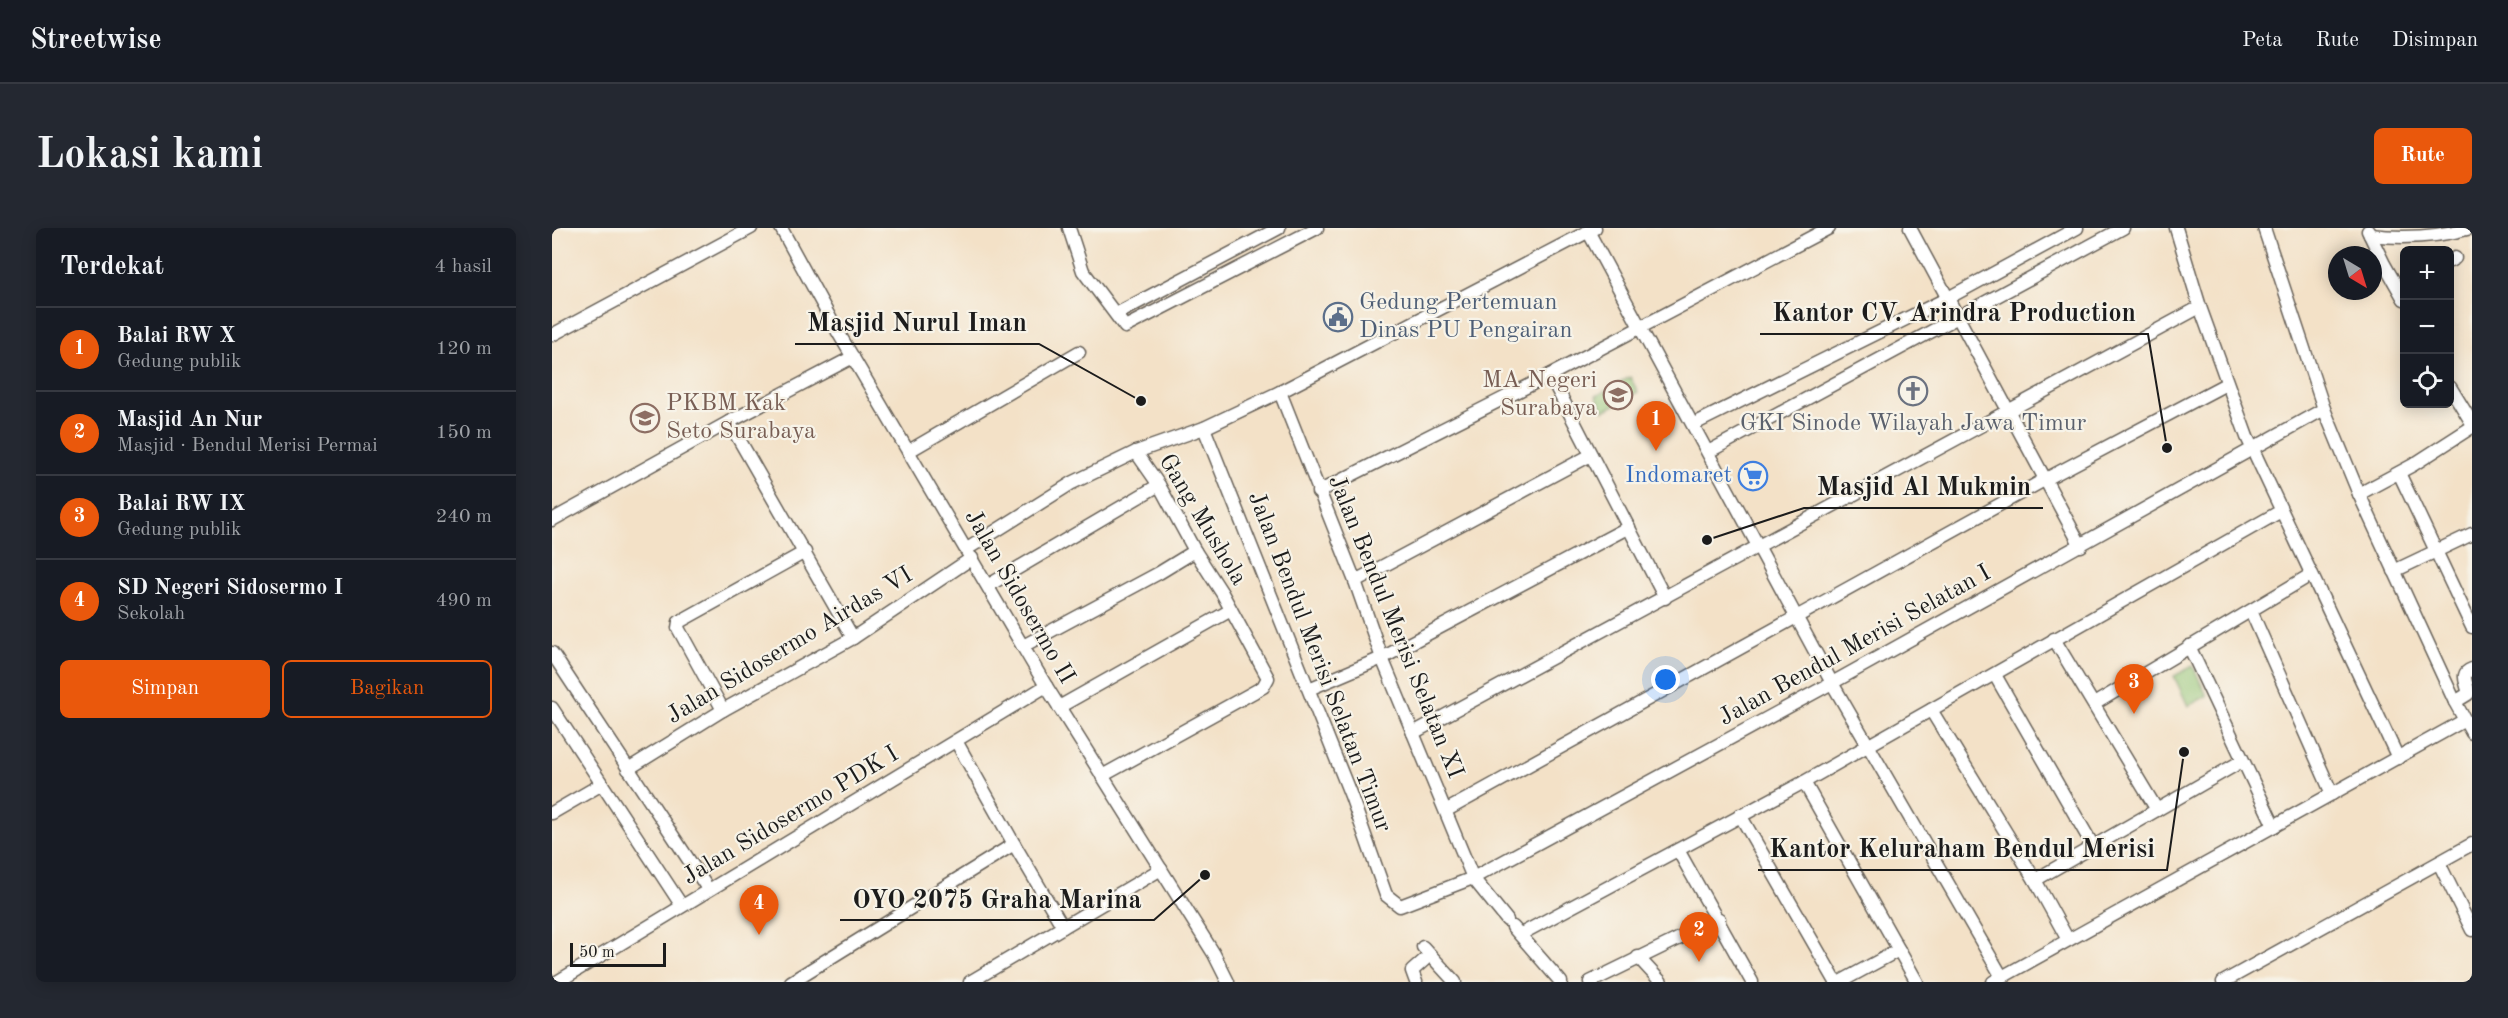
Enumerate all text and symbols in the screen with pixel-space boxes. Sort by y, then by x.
text: Streetwise [30,27,162,55]
text: Peta [2242,30,2283,51]
text: Rute [2316,30,2359,51]
text: Disimpan [2392,30,2478,51]
button: Rute [2374,128,2472,184]
text: Lokasi kami [36,135,263,177]
north arrow [2328,246,2382,300]
map controls [2400,246,2454,408]
button: + [2400,246,2454,300]
text: Terdekat [60,254,164,280]
text: 4 hasil [435,257,492,277]
callout: Kantor CV. Arindra Production [1760,290,2148,334]
place label: Gedung Pertemuan Dinas PU Pengairan [1359,291,1572,343]
callout: Masjid Nurul Iman [795,300,1039,344]
button: − [2400,300,2454,354]
public building icon: Gedung Pertemuan Dinas PU Pengairan [1322,301,1354,333]
text: Kantor CV. Arindra Production [1772,301,2136,327]
text: Masjid Nurul Iman [807,311,1027,337]
text: Balai RW X [117,325,236,347]
text: 1 [74,339,85,359]
text: 120 m [436,339,492,359]
text: Gedung publik [117,352,241,372]
button: locate [2400,354,2454,408]
place label: MA Negeri Surabaya [1482,369,1597,421]
church icon: GKI Sinode Wilayah Jawa Timur [1897,375,1929,407]
school or university icon: MA Negeri Surabaya [1602,379,1634,411]
place label: PKBM Kak Seto Surabaya [666,392,816,444]
school or university icon: PKBM Kak Seto Surabaya [629,402,661,434]
pin: 1 [1636,402,1676,451]
text: Masjid An Nur [117,409,262,431]
place label: GKI Sinode Wilayah Jawa Timur [1740,412,2087,436]
text: 2 [74,423,85,443]
text: 150 m [436,423,492,443]
text: Masjid · Bendul Merisi Permai [117,436,378,456]
street label: Gang Mushola [1153,450,1251,590]
supermarket icon: Indomaret [1737,460,1769,492]
place label: Indomaret [1625,464,1732,488]
callout: Masjid Al Mukmin [1804,464,2043,508]
street label: Jalan Bendul Merisi Selatan XI [1323,472,1467,782]
text: Masjid Al Mukmin [1817,475,2031,501]
street label: Jalan Bendul Merisi Selatan Timur [1243,488,1395,836]
text: Balai RW IX [117,493,245,515]
street label: Jalan Sidosermo II [959,506,1079,688]
text: 3 [74,507,85,527]
text: 240 m [436,507,492,527]
text: Gedung publik [117,520,241,540]
street label: Jalan Bendul Merisi Selatan I [1715,561,1995,731]
street label: Jalan Sidosermo Airdas VI [663,563,917,729]
text: SD Negeri Sidosermo I [117,577,343,599]
text: 4 [74,591,85,611]
text: 490 m [436,591,492,611]
text: Sekolah [117,604,185,624]
button: Simpan [60,660,270,718]
button: Bagikan [282,660,492,718]
pin: 3 [2114,664,2154,714]
your location [1651,665,1680,694]
street label: Jalan Sidosermo PDK I [679,742,903,890]
callout: Kantor Keluraham Bendul Merisi [1758,826,2167,870]
text: Kantor Keluraham Bendul Merisi [1769,837,2155,863]
callout: OYO 2075 Graha Marina [840,876,1154,920]
pin: 4 [740,886,778,935]
text: OYO 2075 Graha Marina [852,888,1142,914]
pin: 2 [1680,912,1718,962]
scale bar [570,940,666,968]
text: 50 m [579,945,615,961]

